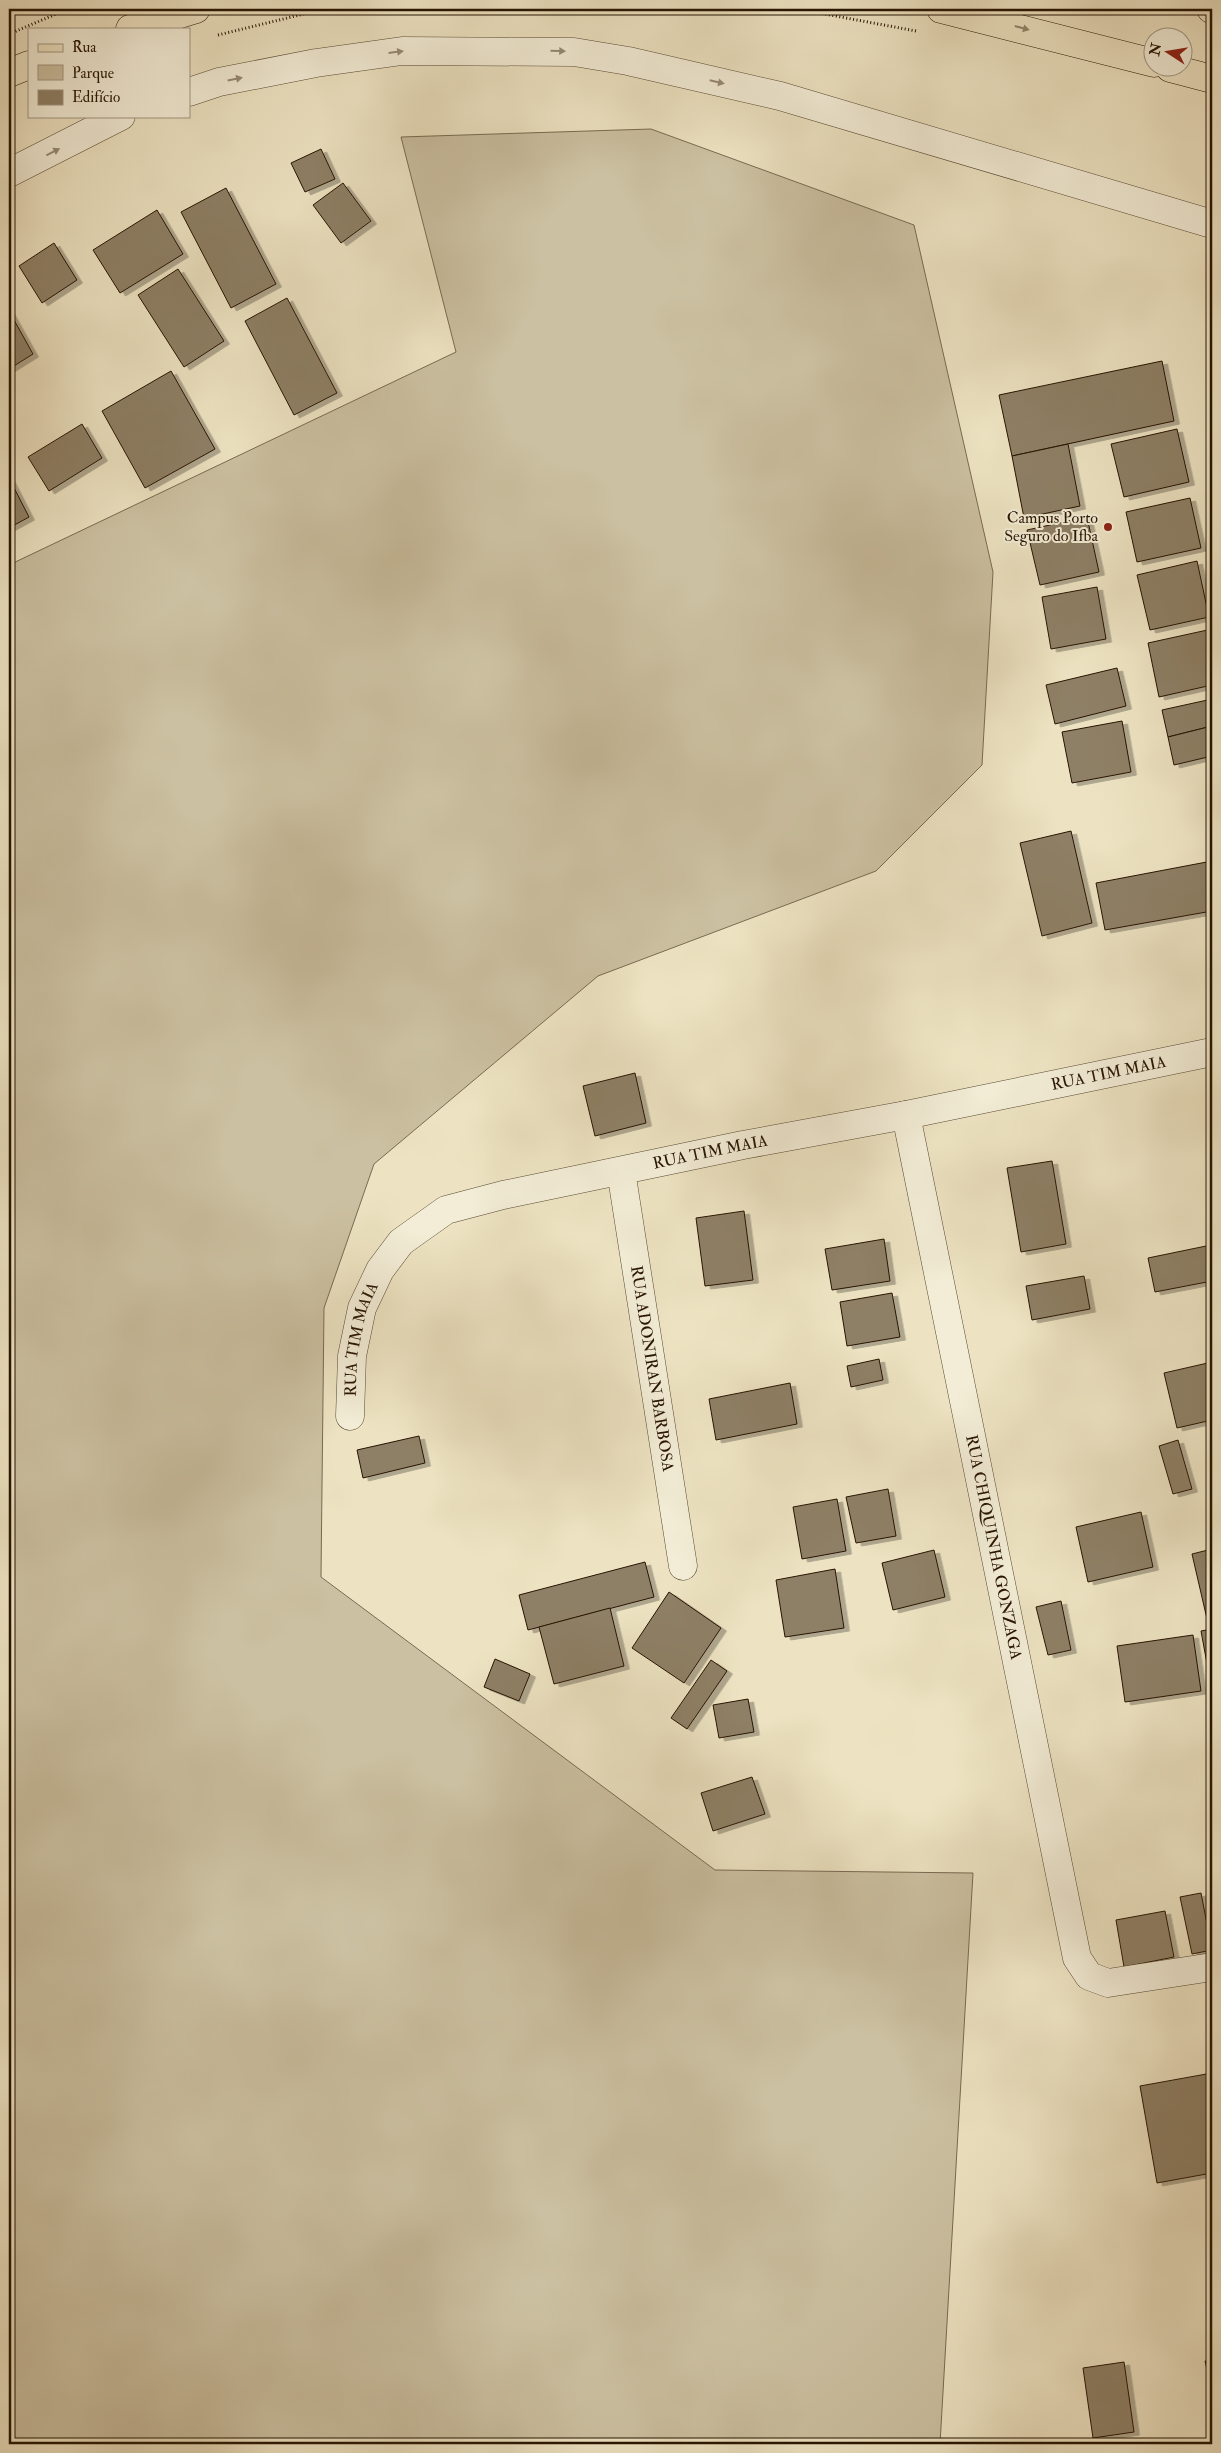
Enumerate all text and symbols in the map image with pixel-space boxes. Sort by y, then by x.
one-way arrow [1015,24,1030,32]
legend [28,28,190,118]
north arrow [1144,28,1194,78]
text: Rua [72,38,97,57]
text: N [1146,41,1165,58]
one-way arrow [388,48,404,56]
one-way arrow [550,48,566,56]
text: Parque [72,64,114,83]
one-way arrow [228,74,244,82]
one-way arrow [710,78,725,86]
text: Edifício [72,88,120,107]
one-way arrow [45,148,60,156]
place label: Campus Porto Seguro do Ifba [1004,508,1098,546]
marker: Campus Porto Seguro do Ifba [1102,521,1114,533]
street label: RUA TIM MAIA [1049,1052,1168,1095]
street label: RUA TIM MAIA [651,1131,769,1174]
street label: RUA ADONIRAN BARBOSA [626,1264,678,1473]
street label: RUA TIM MAIA [341,1279,383,1397]
street label: RUA CHIQUINHA GONZAGA [961,1433,1026,1661]

